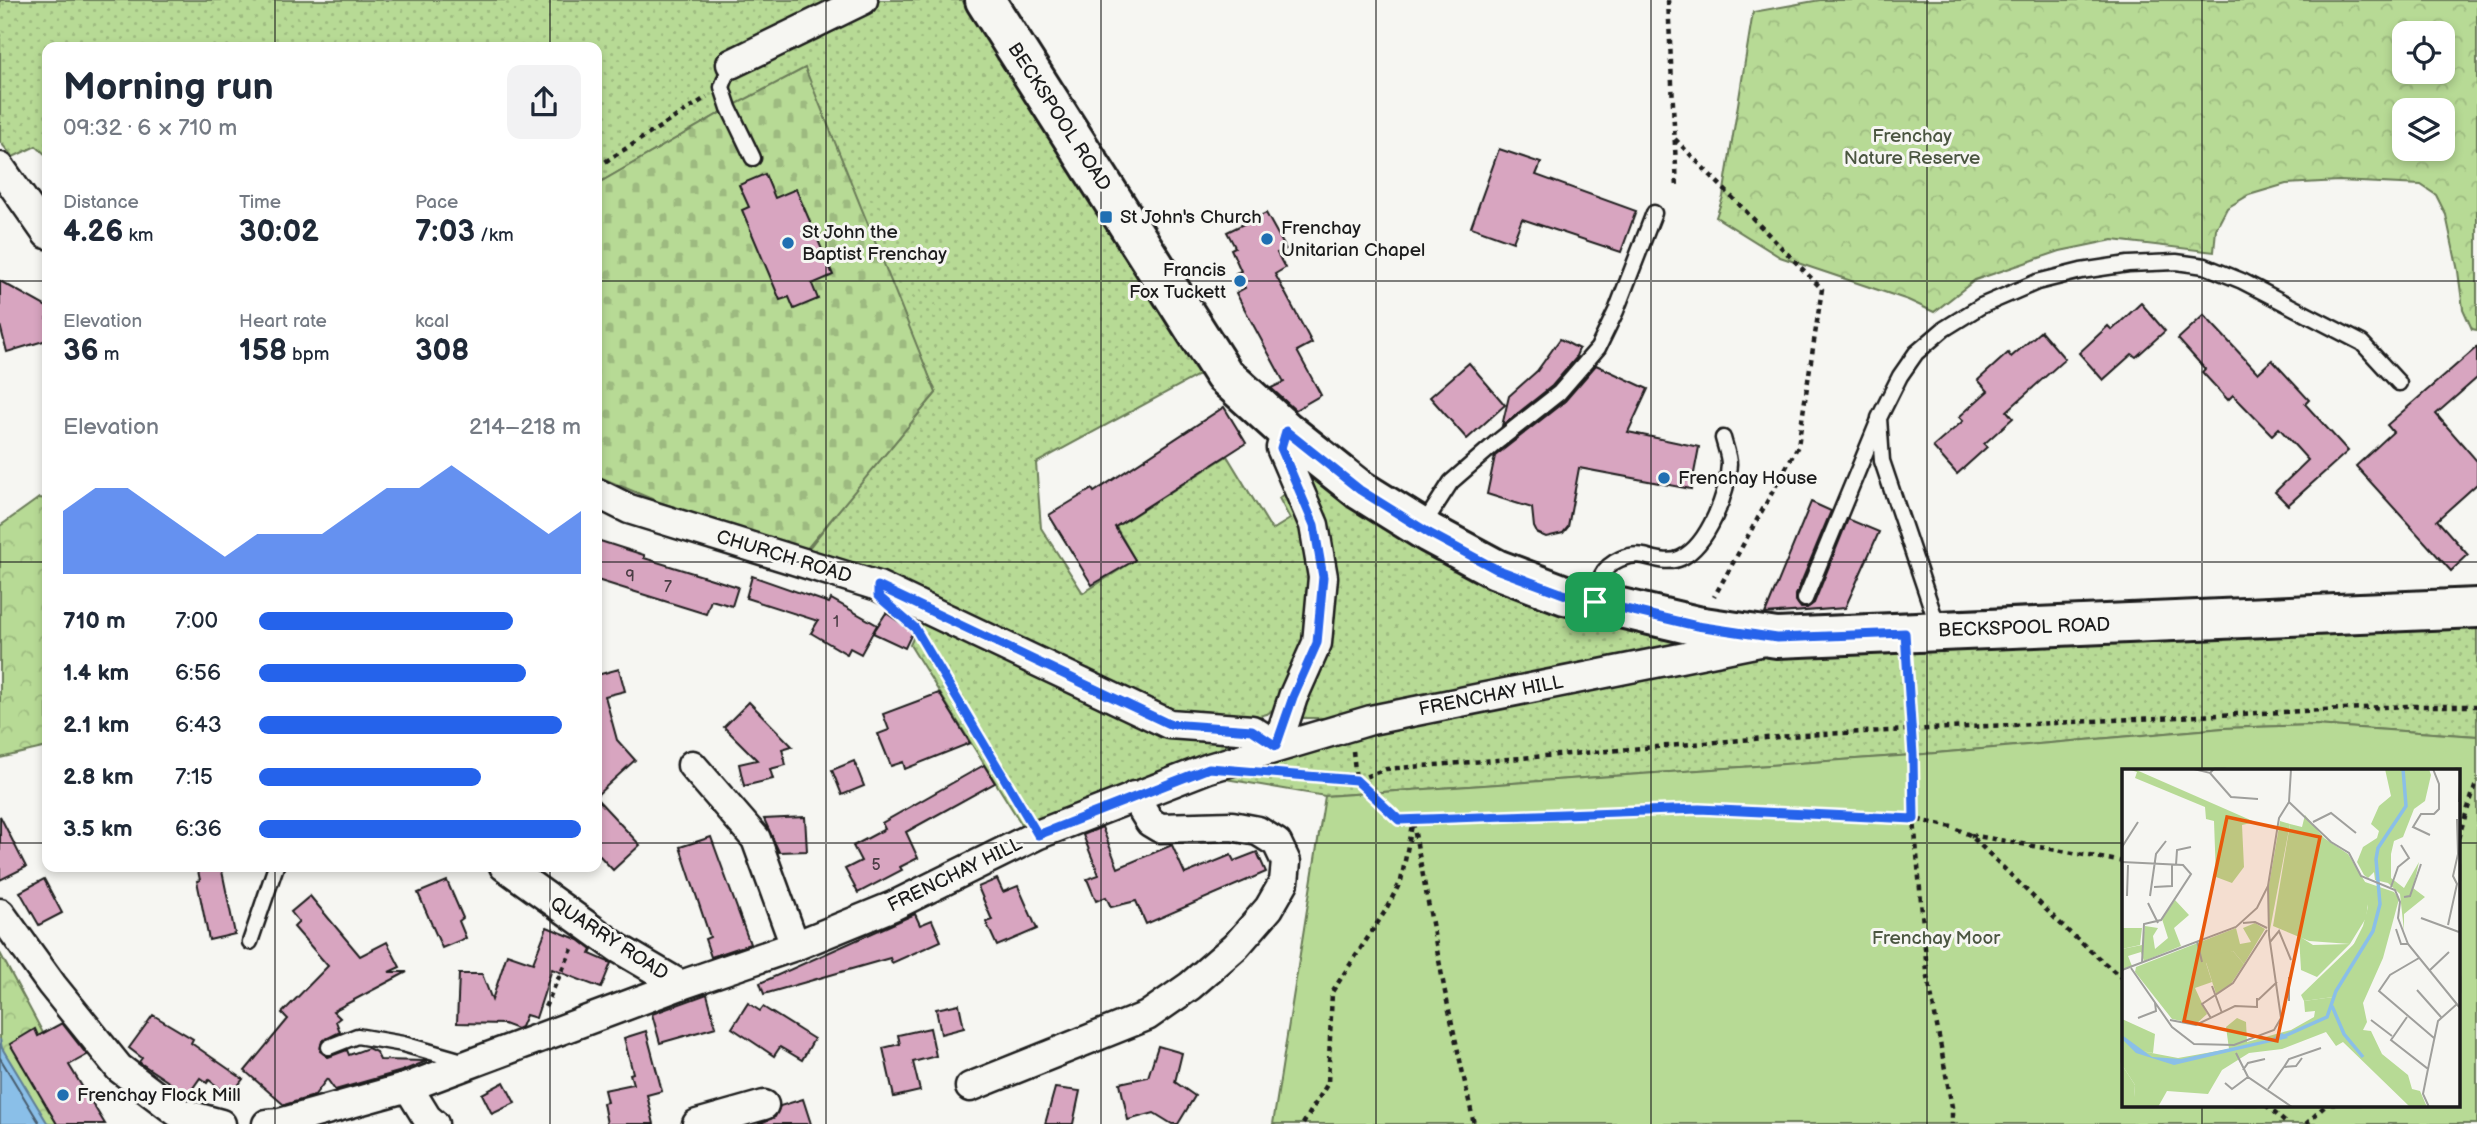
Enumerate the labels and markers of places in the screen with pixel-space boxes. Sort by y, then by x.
place label: St John's Church [1120,206,1262,229]
marker: St John's Church [1098,209,1114,225]
place label: Frenchay Unitarian Chapel [1281,217,1425,262]
place label: St John the Baptist Frenchay [802,221,947,266]
marker: Frenchay Unitarian Chapel [1259,231,1275,247]
marker: St John the Baptist Frenchay [780,235,796,251]
place label: Francis Fox Tuckett [1129,259,1226,304]
marker: Francis Fox Tuckett [1232,273,1248,289]
place label: Frenchay House [1678,467,1817,490]
marker: Frenchay House [1656,470,1672,486]
pin [1565,572,1625,632]
place label: Frenchay Flock Mill [77,1084,241,1107]
marker: Frenchay Flock Mill [55,1087,71,1103]

